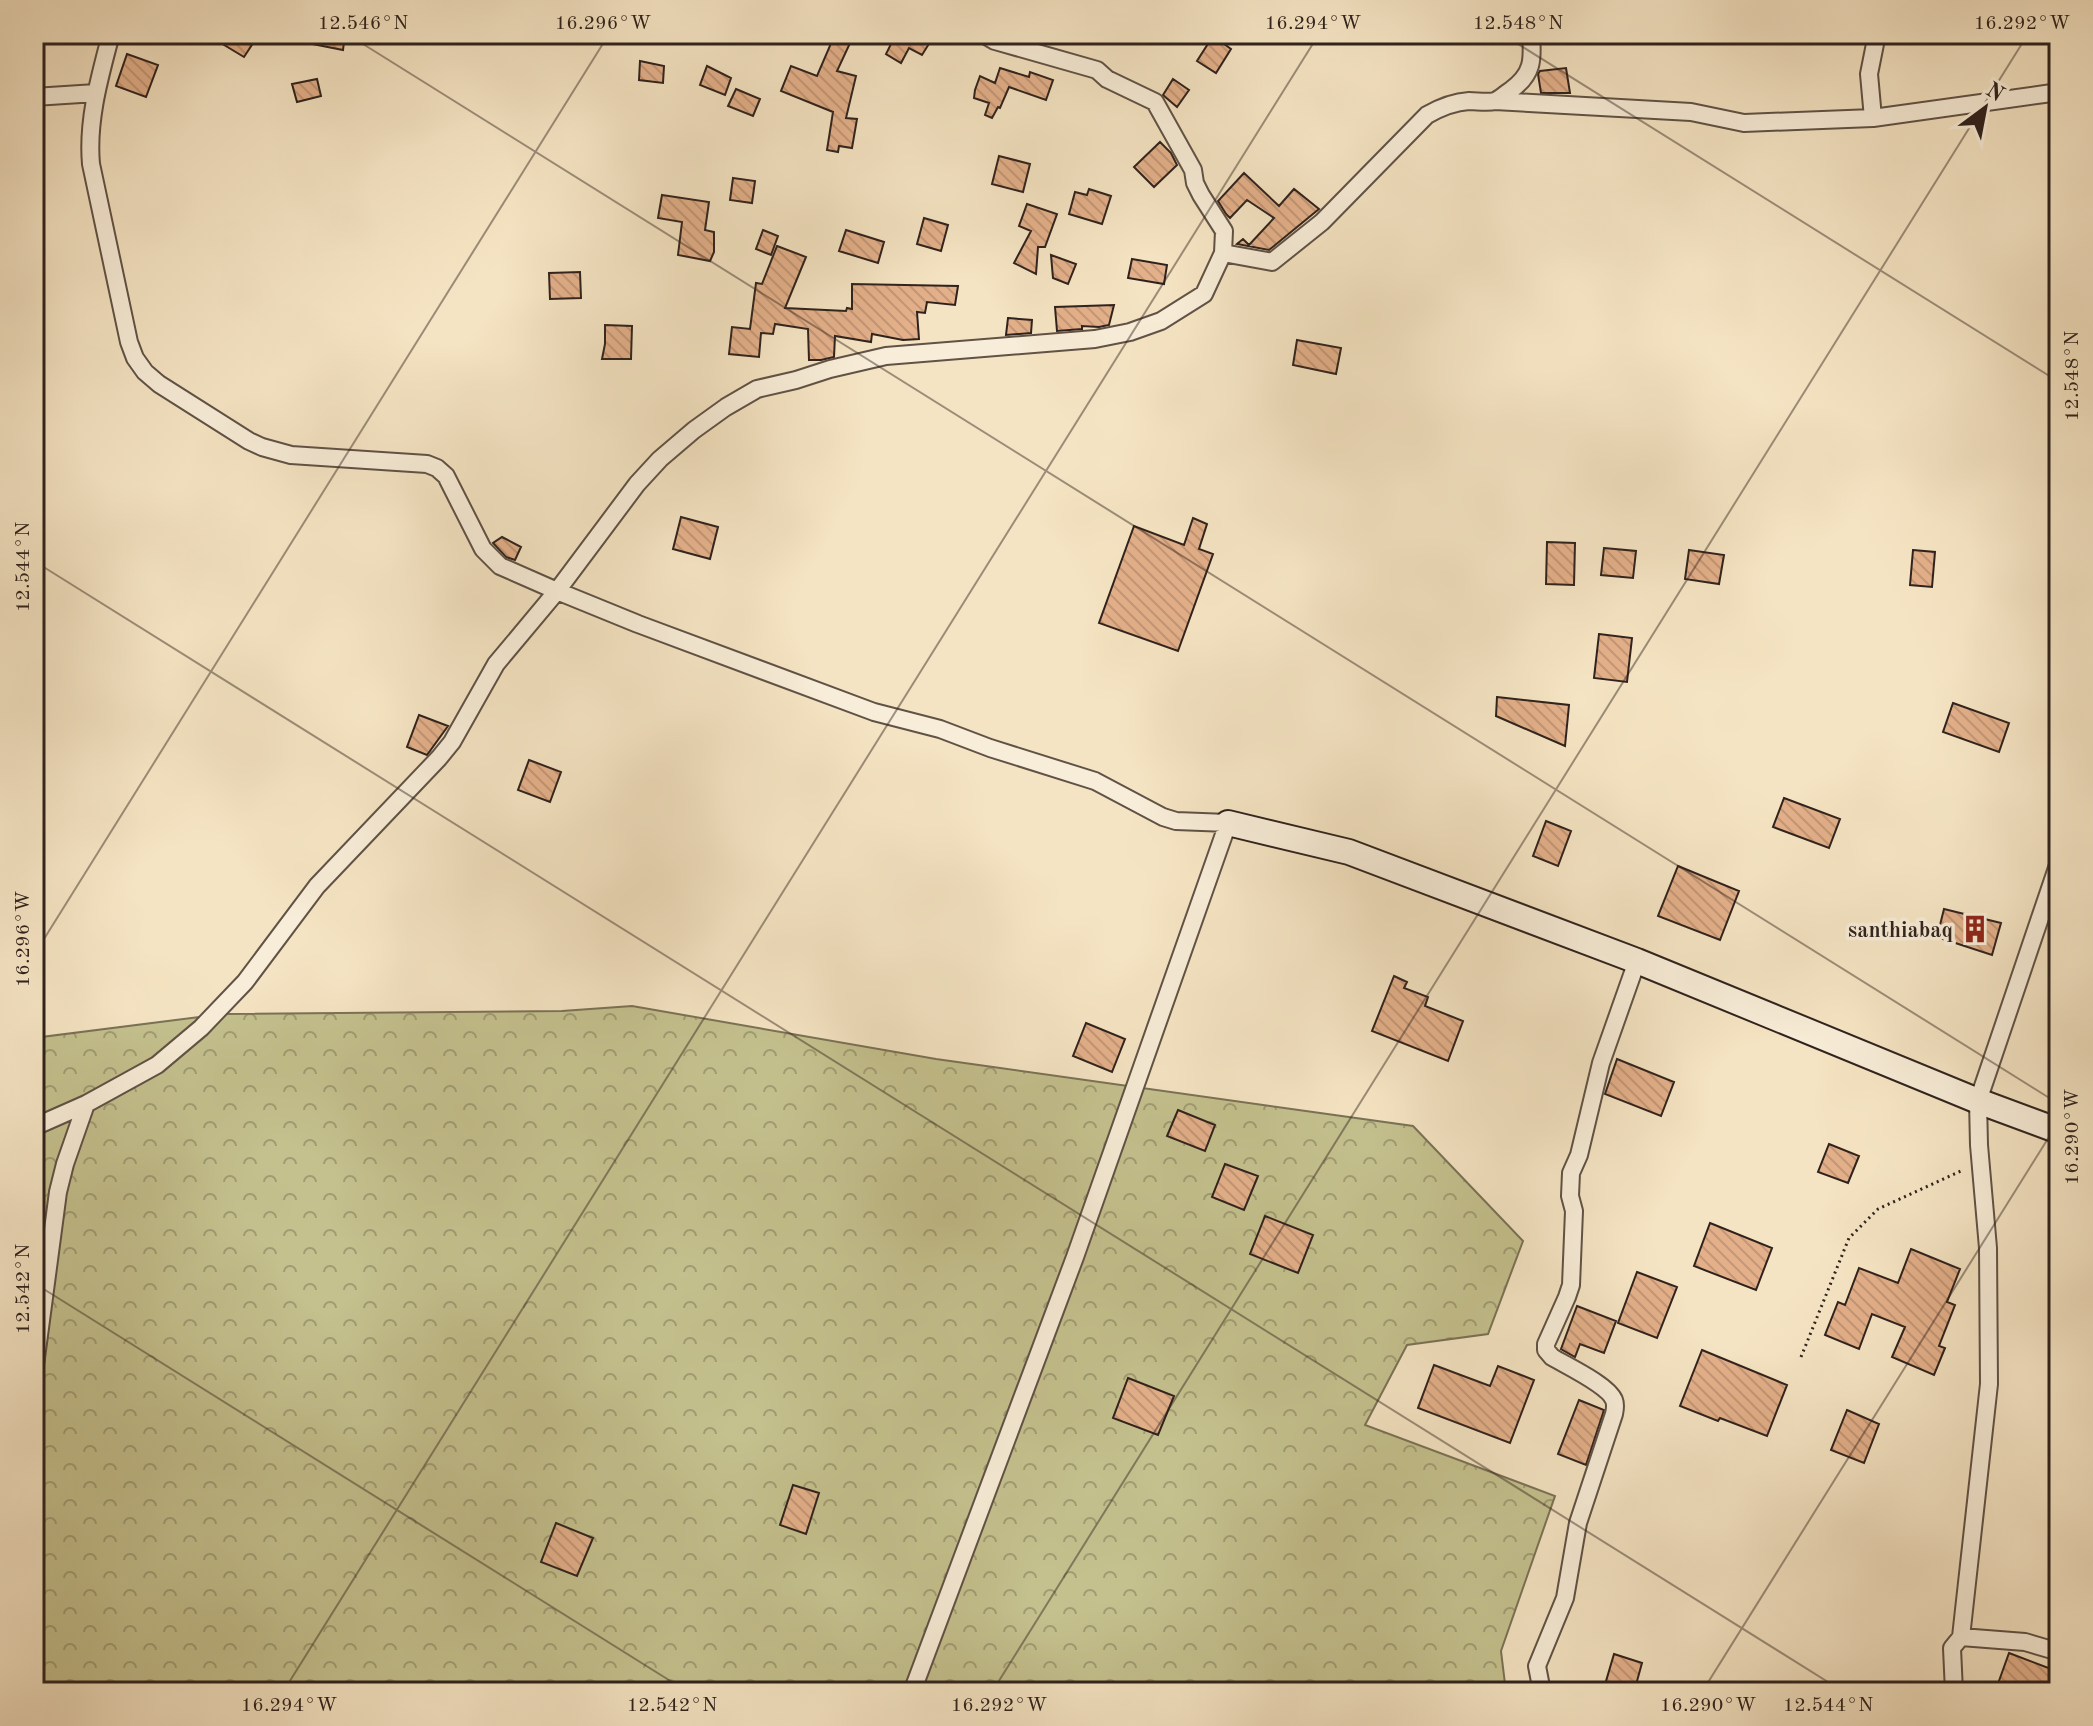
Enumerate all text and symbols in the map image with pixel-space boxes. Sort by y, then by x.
text: 12.546°N [318,14,408,34]
text: 16.296°W [555,14,651,34]
text: 16.294°W [1265,14,1361,34]
text: 12.548°N [1473,14,1563,34]
text: 16.292°W [1974,14,2070,34]
north arrow [1945,68,2025,148]
text: N [1982,79,2008,107]
text: 12.548°N [2063,331,2083,421]
text: 12.544°N [14,522,34,612]
text: 16.296°W [14,891,34,987]
building icon: santhiabaq [1960,914,1990,944]
place label: santhiabaq [1848,920,1953,942]
text: 16.290°W [2063,1089,2083,1185]
text: 12.542°N [14,1244,34,1334]
text: 16.294°W [241,1696,337,1716]
text: 12.542°N [627,1696,717,1716]
text: 16.292°W [951,1696,1047,1716]
text: 16.290°W [1660,1696,1756,1716]
text: 12.544°N [1783,1696,1873,1716]

